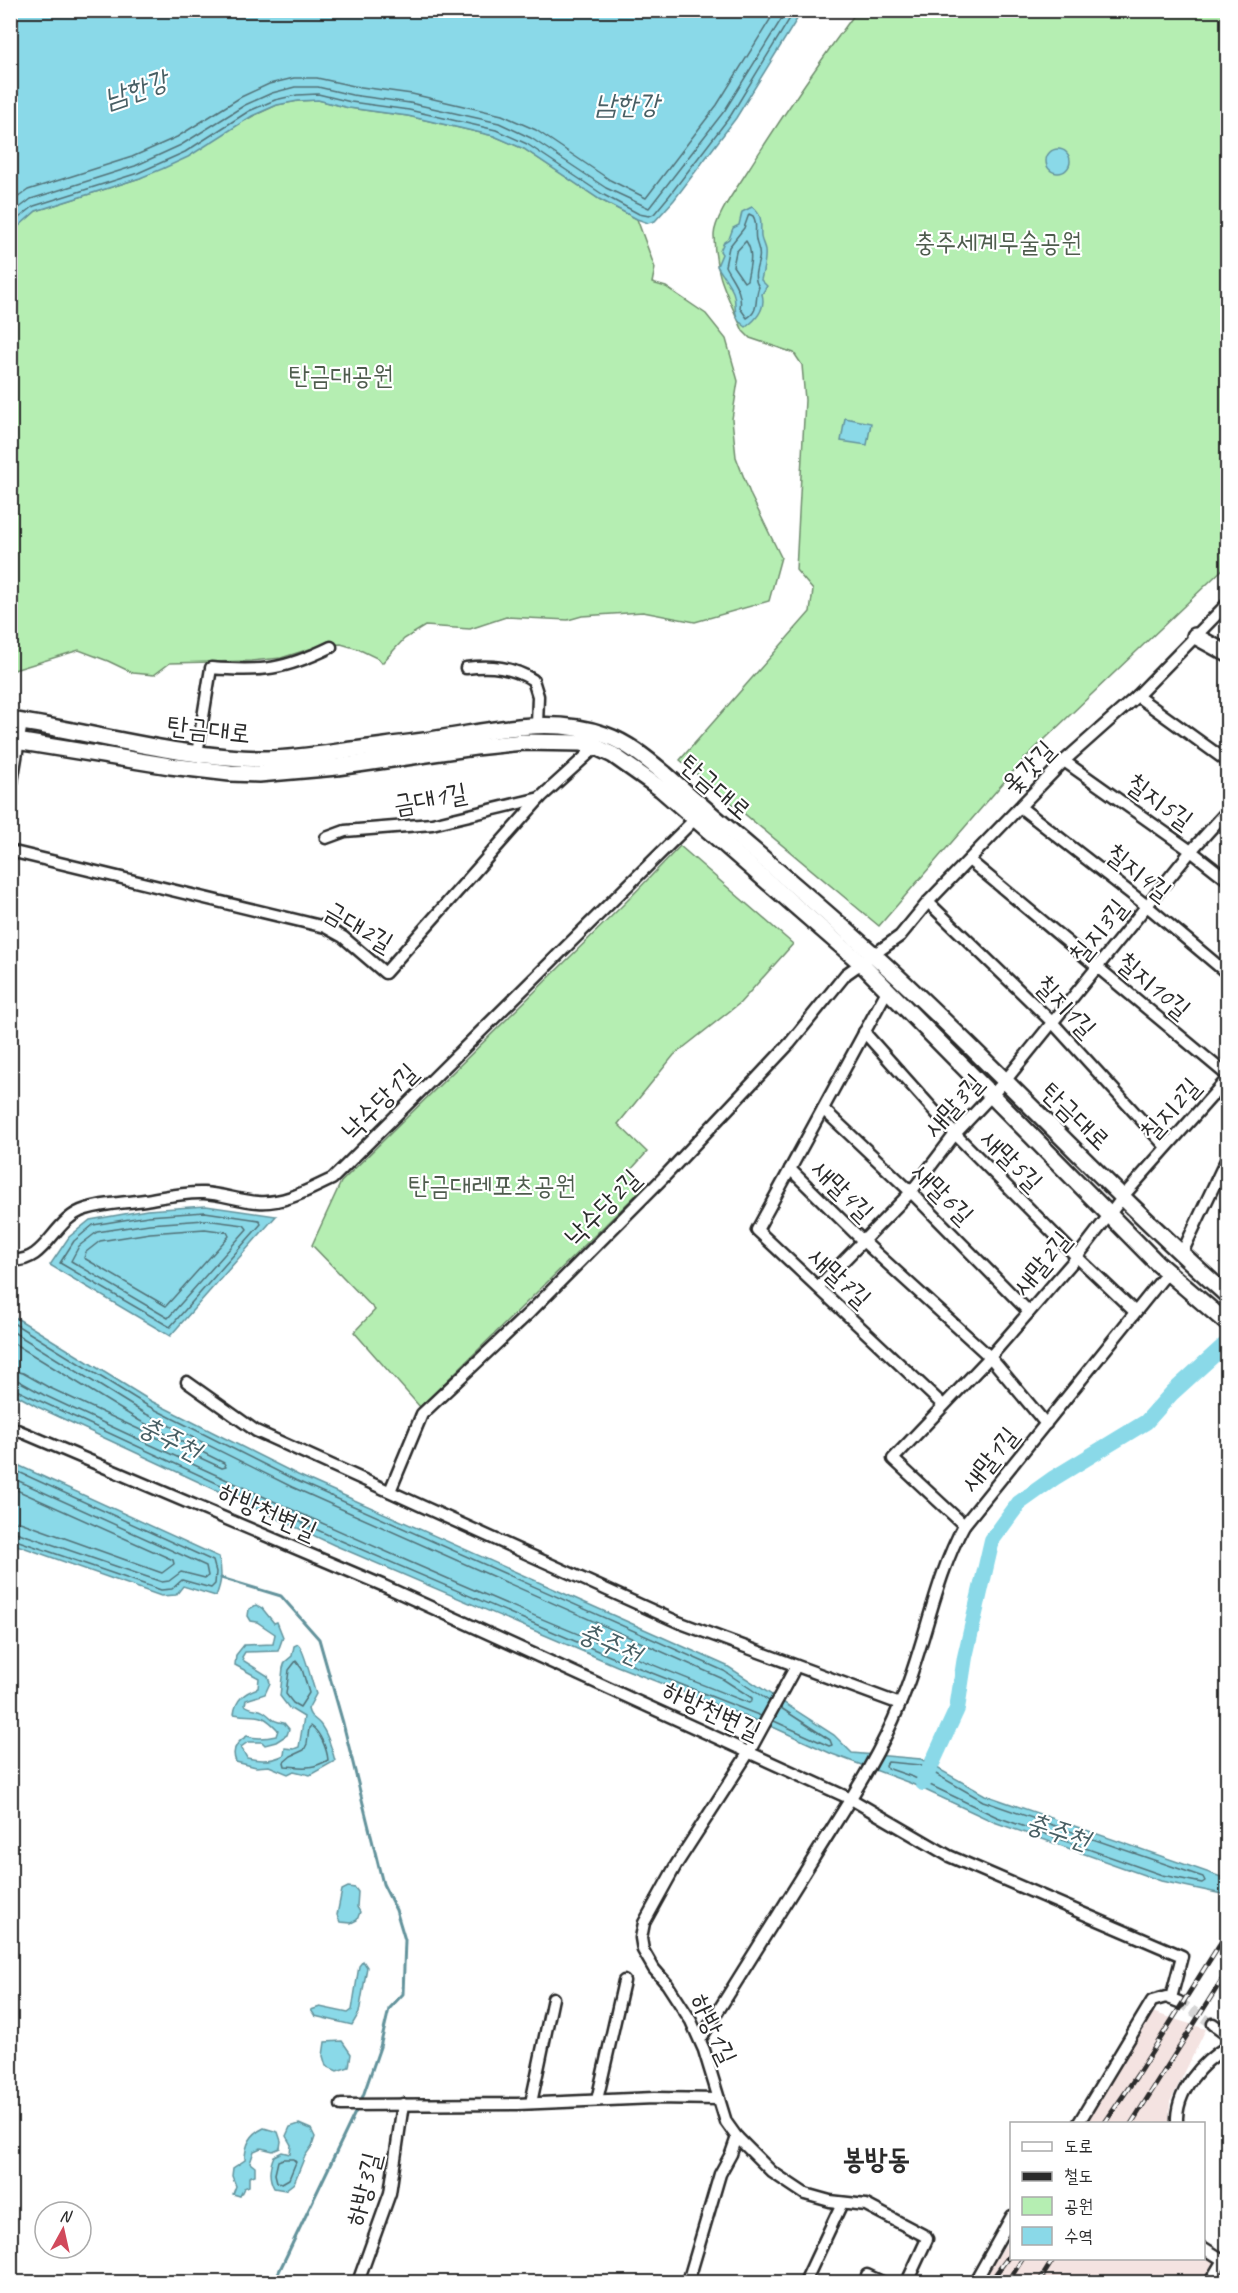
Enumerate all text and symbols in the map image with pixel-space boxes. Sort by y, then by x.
water label: 남한강 [100,61,175,116]
water label: 남한강 [594,87,663,121]
park label: 충주세계무술공원 [914,226,1082,259]
park label: 탄금대공원 [289,359,393,392]
street label: 탄금대로 [166,709,252,750]
street label: 옻갓길 [995,733,1062,801]
street label: 탄금대로 [673,747,758,827]
street label: 칠지5길 [1120,766,1200,837]
street label: 금대1길 [391,776,470,821]
street label: 칠지4길 [1099,836,1178,908]
street label: 칠지3길 [1062,892,1135,971]
street label: 금대2길 [318,894,399,959]
street label: 칠지10길 [1110,945,1197,1026]
street label: 칠지1길 [1028,968,1103,1045]
street label: 낙수당1길 [334,1056,425,1147]
street label: 새말3길 [916,1067,991,1144]
street label: 칠지2길 [1133,1071,1208,1148]
street label: 탄금대로 [1034,1075,1117,1157]
street label: 새말5길 [974,1122,1050,1198]
street label: 새말4길 [805,1152,881,1228]
street label: 새말6길 [905,1155,981,1231]
street label: 낙수당2길 [557,1162,648,1253]
park label: 탄금대레포츠공원 [408,1169,576,1202]
street label: 새말2길 [1005,1224,1078,1302]
street label: 새말7길 [801,1240,878,1315]
water label: 충주천 [133,1408,209,1469]
street label: 새말1길 [953,1420,1026,1499]
street label: 하방천변길 [213,1475,322,1548]
water label: 충주천 [573,1614,649,1673]
street label: 하방천변길 [657,1673,766,1748]
water label: 충주천 [1022,1805,1096,1858]
street label: 하방1길 [683,1988,744,2070]
legend [1010,2122,1205,2260]
text: 도로 [1064,2135,1093,2157]
district label: 봉방동 [842,2141,910,2176]
street label: 하방3길 [338,2149,389,2229]
text: 철도 [1064,2165,1093,2187]
text: 공원 [1064,2195,1093,2217]
north arrow [33,2200,93,2260]
text: N [59,2206,74,2227]
text: 수역 [1064,2225,1093,2247]

